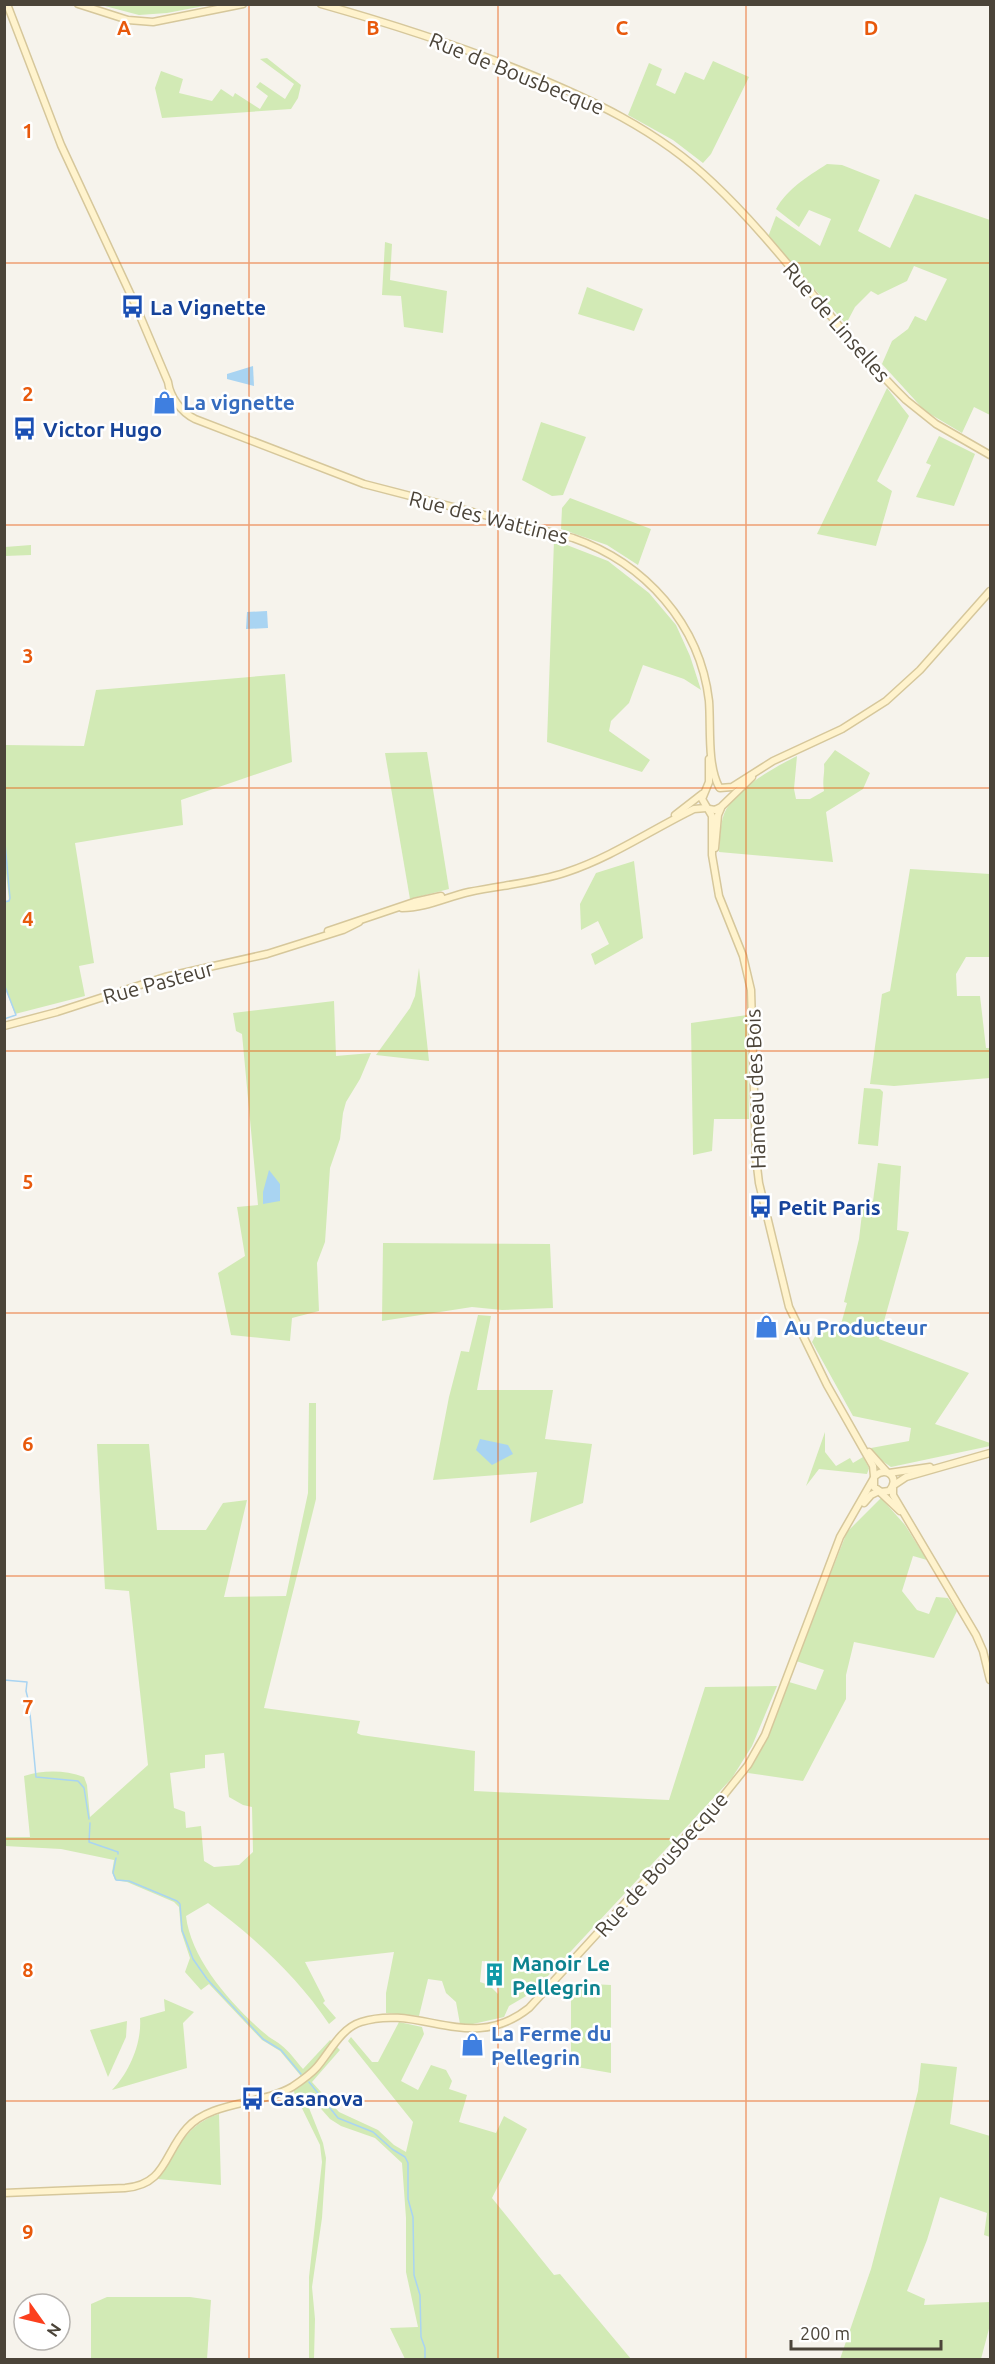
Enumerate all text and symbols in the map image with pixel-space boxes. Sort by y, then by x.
text: A [117,16,131,39]
text: B [366,16,380,39]
text: C [616,16,629,39]
text: D [864,16,878,39]
street label: Rue de Bousbecque [426,27,608,119]
text: 1 [22,119,34,142]
street label: Rue de Linselles [779,257,895,387]
bus stop icon: La Vignette [119,294,145,320]
place label: La Vignette [150,295,266,319]
text: 2 [22,382,34,405]
shop icon: La vignette [152,389,178,415]
place label: La vignette [183,390,295,414]
bus stop icon: Victor Hugo [12,416,38,442]
place label: Victor Hugo [43,417,162,441]
street label: Rue des Wattines [407,486,571,548]
text: 3 [22,644,34,667]
text: 4 [22,907,34,930]
street label: Rue Pasteur [100,956,216,1008]
street label: Hameau des Bois [740,1008,770,1170]
text: 5 [22,1170,34,1193]
bus stop icon: Petit Paris [747,1194,773,1220]
place label: Petit Paris [778,1195,881,1219]
shop icon: Au Producteur [753,1314,779,1340]
place label: Au Producteur [784,1315,928,1339]
text: 6 [22,1432,34,1455]
text: 7 [22,1695,34,1718]
street label: Rue de Bousbecque [590,1787,732,1941]
place label: Manoir Le Pellegrin [512,1951,610,1999]
text: 8 [22,1958,34,1981]
building icon: Manoir Le Pellegrin [481,1962,507,1988]
place label: La Ferme du Pellegrin [491,2021,612,2069]
shop icon: La Ferme du Pellegrin [460,2032,486,2058]
bus stop icon: Casanova [239,2085,265,2111]
place label: Casanova [270,2086,363,2110]
text: 9 [22,2220,34,2243]
north arrow [12,2292,72,2352]
scale bar [791,2313,941,2351]
text: N [44,2320,65,2340]
text: 200 m [800,2323,850,2343]

